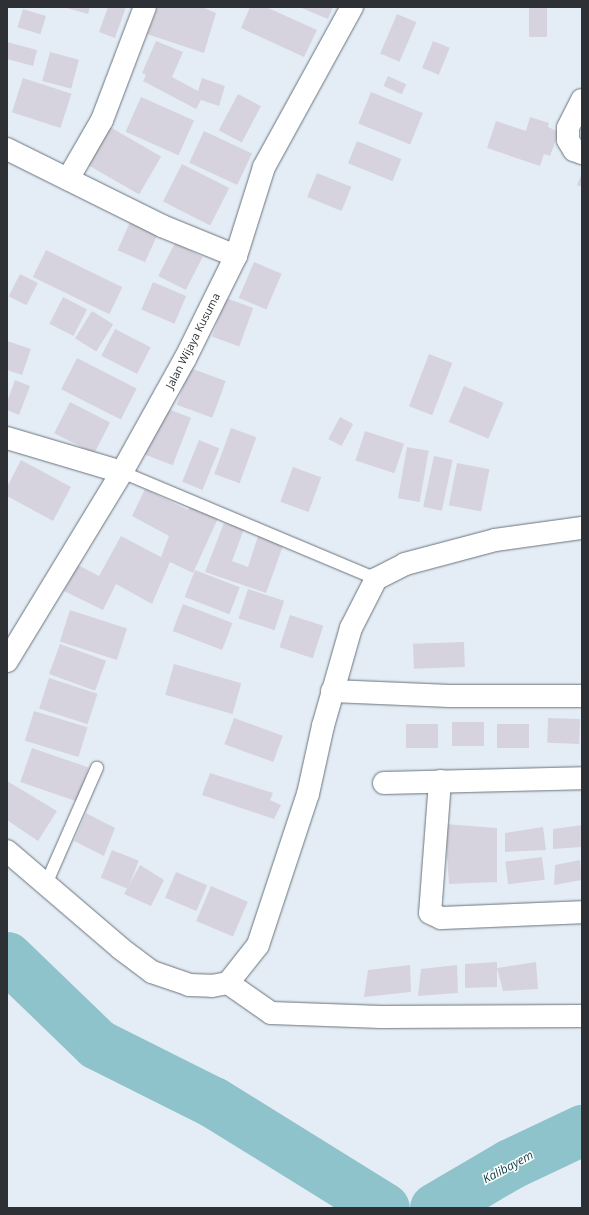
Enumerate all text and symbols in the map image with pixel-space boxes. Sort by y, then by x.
street label: Jalan Wijaya Kusuma [163,291,223,391]
water label: Kalibayem [480,1148,536,1186]

